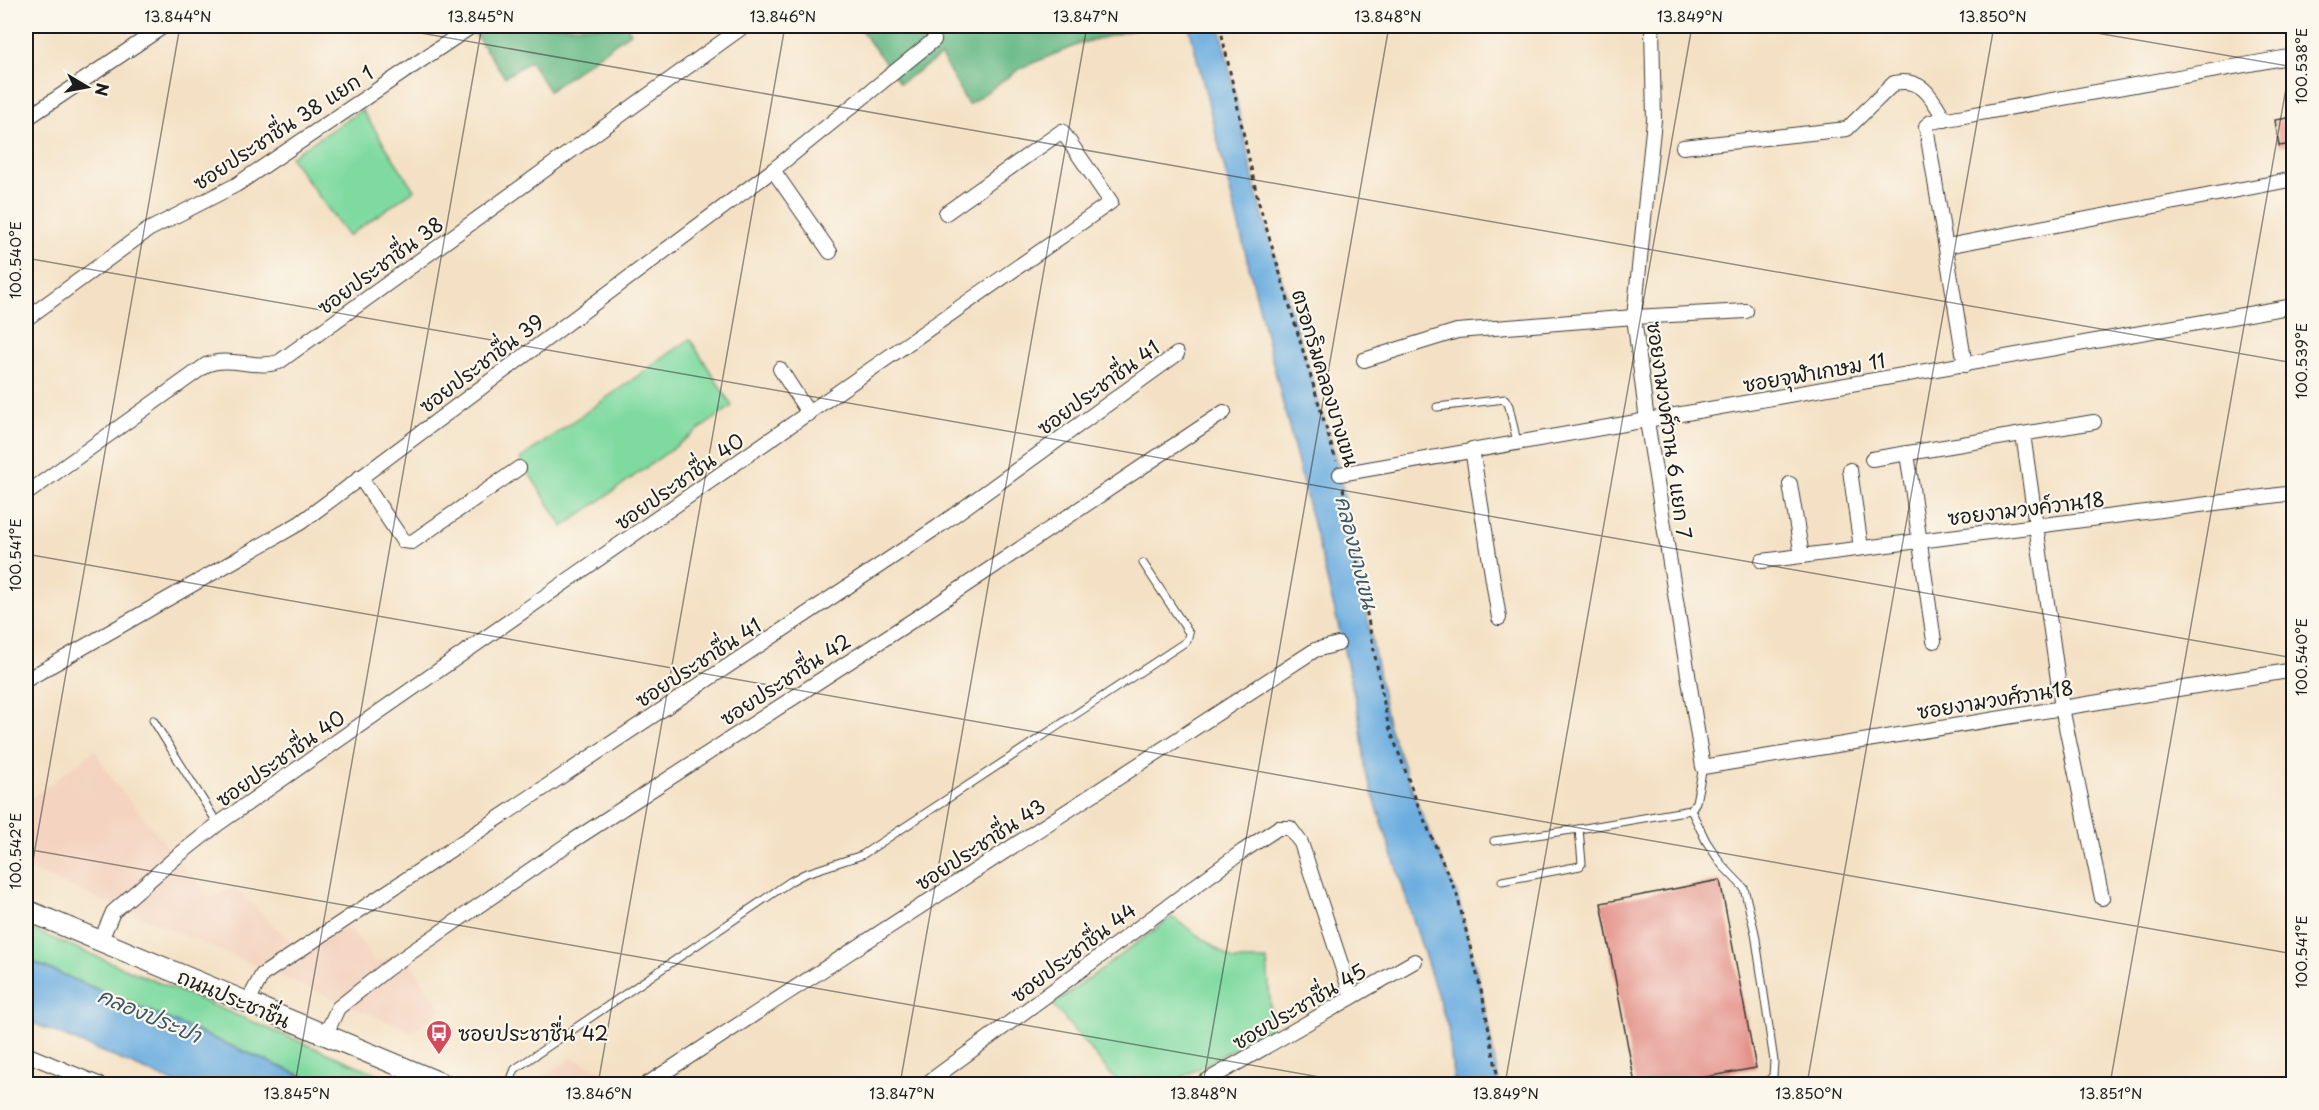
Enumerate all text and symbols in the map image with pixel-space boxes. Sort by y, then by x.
text: 13.844°N [144,4,212,27]
text: 13.845°N [448,4,514,27]
text: 13.846°N [750,4,816,27]
text: 13.847°N [1053,4,1119,27]
text: 13.848°N [1355,4,1421,27]
text: 13.849°N [1657,4,1723,27]
text: 13.850°N [1959,4,2027,27]
text: 100.538°E [2289,28,2312,104]
street label: ซอยประชาชื่น 38 แยก 1 [185,55,379,197]
north arrow [57,57,117,117]
text: N [90,81,116,98]
street label: ซอยประชาชื่น 38 [309,206,449,321]
text: 100.540°E [3,221,26,299]
street label: ตรอกริมคลองบางเขน [1285,286,1367,470]
street label: ซอยประชาชื่น 39 [411,304,550,420]
street label: ซอยงามวงศ์วาน 6 แยก 7 [1640,319,1700,541]
text: 100.539°E [2289,323,2312,399]
street label: ซอยประชาชื่น 41 [1029,330,1165,442]
street label: ซอยจุฬาเกษม 11 [1740,345,1888,401]
street label: ซอยประชาชื่น 40 [607,423,750,537]
street label: ซอยงามวงค์วาน18 [1946,483,2106,533]
water label: คลองบางเขน [1329,492,1388,613]
text: 100.541°E [3,518,26,592]
street label: ซอยประชาชื่น 41 [627,607,767,714]
text: 100.540°E [2289,618,2312,696]
street label: ซอยประชาชื่น 42 [712,623,856,733]
street label: ซอยงามวงศ์วาน18 [1915,672,2075,726]
street label: ซอยประชาชื่น 40 [208,700,351,814]
street label: ซอยประชาชื่น 43 [907,788,1051,897]
text: 100.542°E [3,813,26,889]
street label: ซอยประชาชื่น 44 [1002,892,1142,1009]
text: 100.541°E [2289,915,2312,989]
street label: ซอยประชาชื่น 45 [1225,953,1372,1057]
street label: ถนนประชาชื่น [173,958,297,1035]
water label: คลองประปา [93,978,208,1051]
place label: ซอยประชาชื่น 42 [458,1015,608,1048]
bus stop icon: ซอยประชาชื่น 42 [424,1018,454,1056]
text: 13.845°N [264,1081,330,1104]
text: 13.846°N [566,1081,632,1104]
text: 13.847°N [869,1081,935,1104]
text: 13.848°N [1171,1081,1237,1104]
text: 13.849°N [1473,1081,1539,1104]
text: 13.850°N [1775,1081,1843,1104]
text: 13.851°N [2079,1081,2143,1104]

